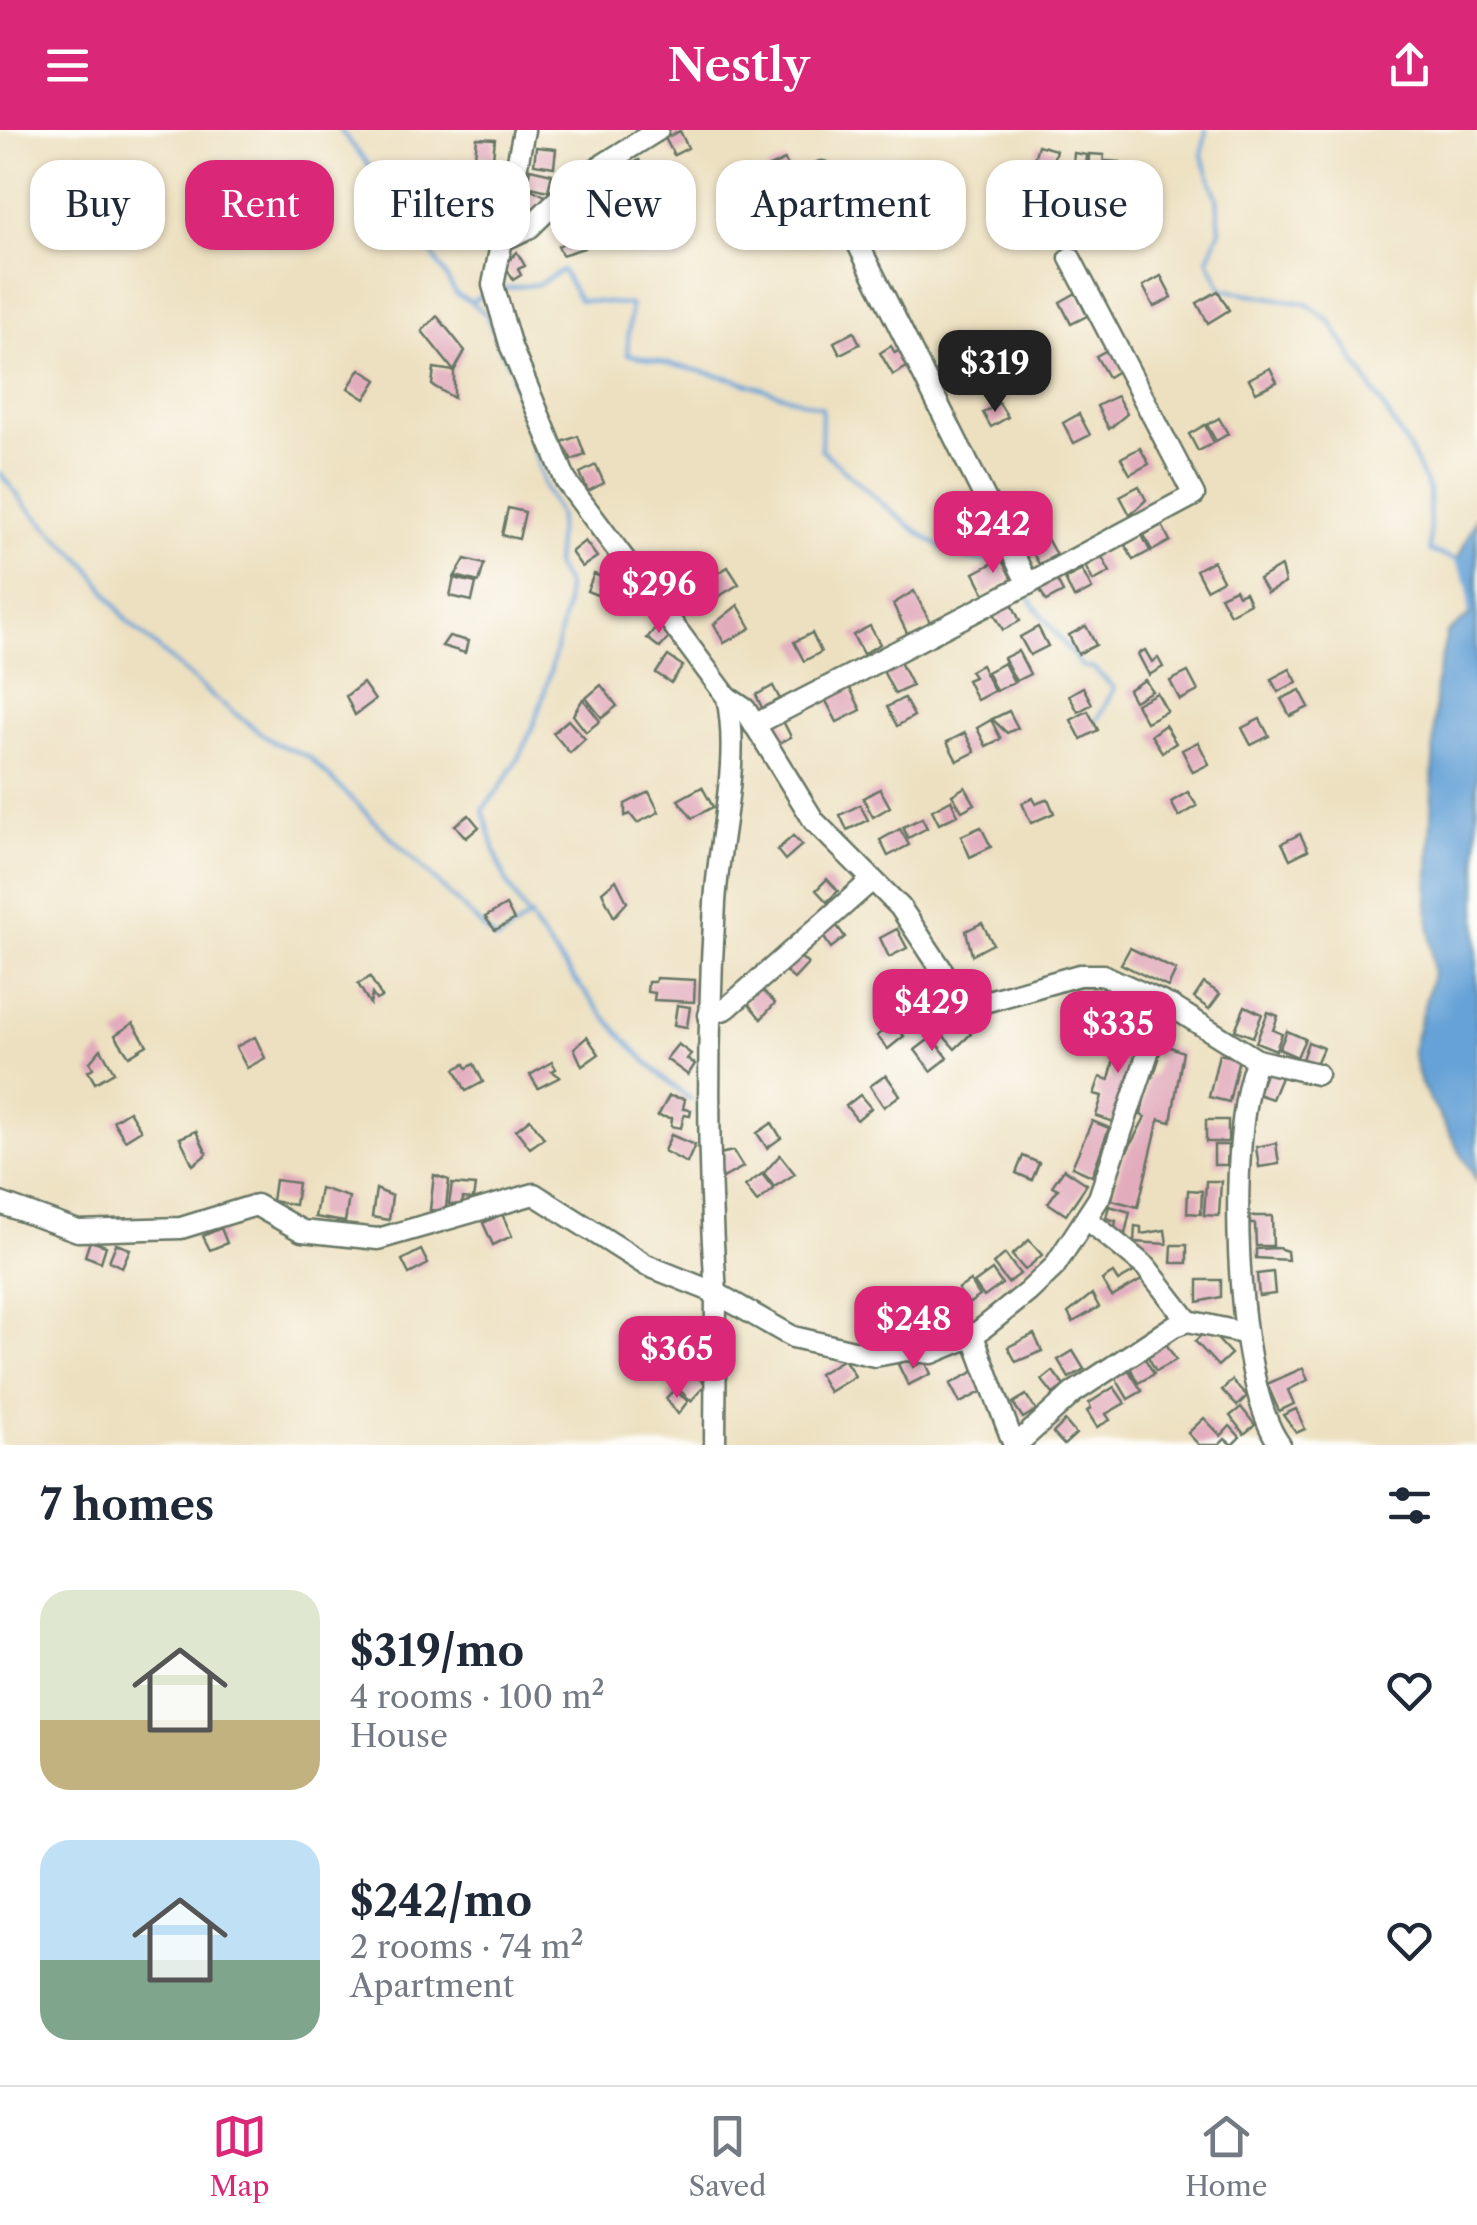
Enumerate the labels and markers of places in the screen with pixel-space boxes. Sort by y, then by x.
pin: $319 [936,330,1054,415]
pin: $242 [934,491,1052,576]
pin: $296 [600,551,718,636]
pin: $429 [873,969,991,1054]
pin: $335 [1059,991,1177,1076]
pin: $248 [855,1286,973,1371]
pin: $365 [618,1316,736,1401]

